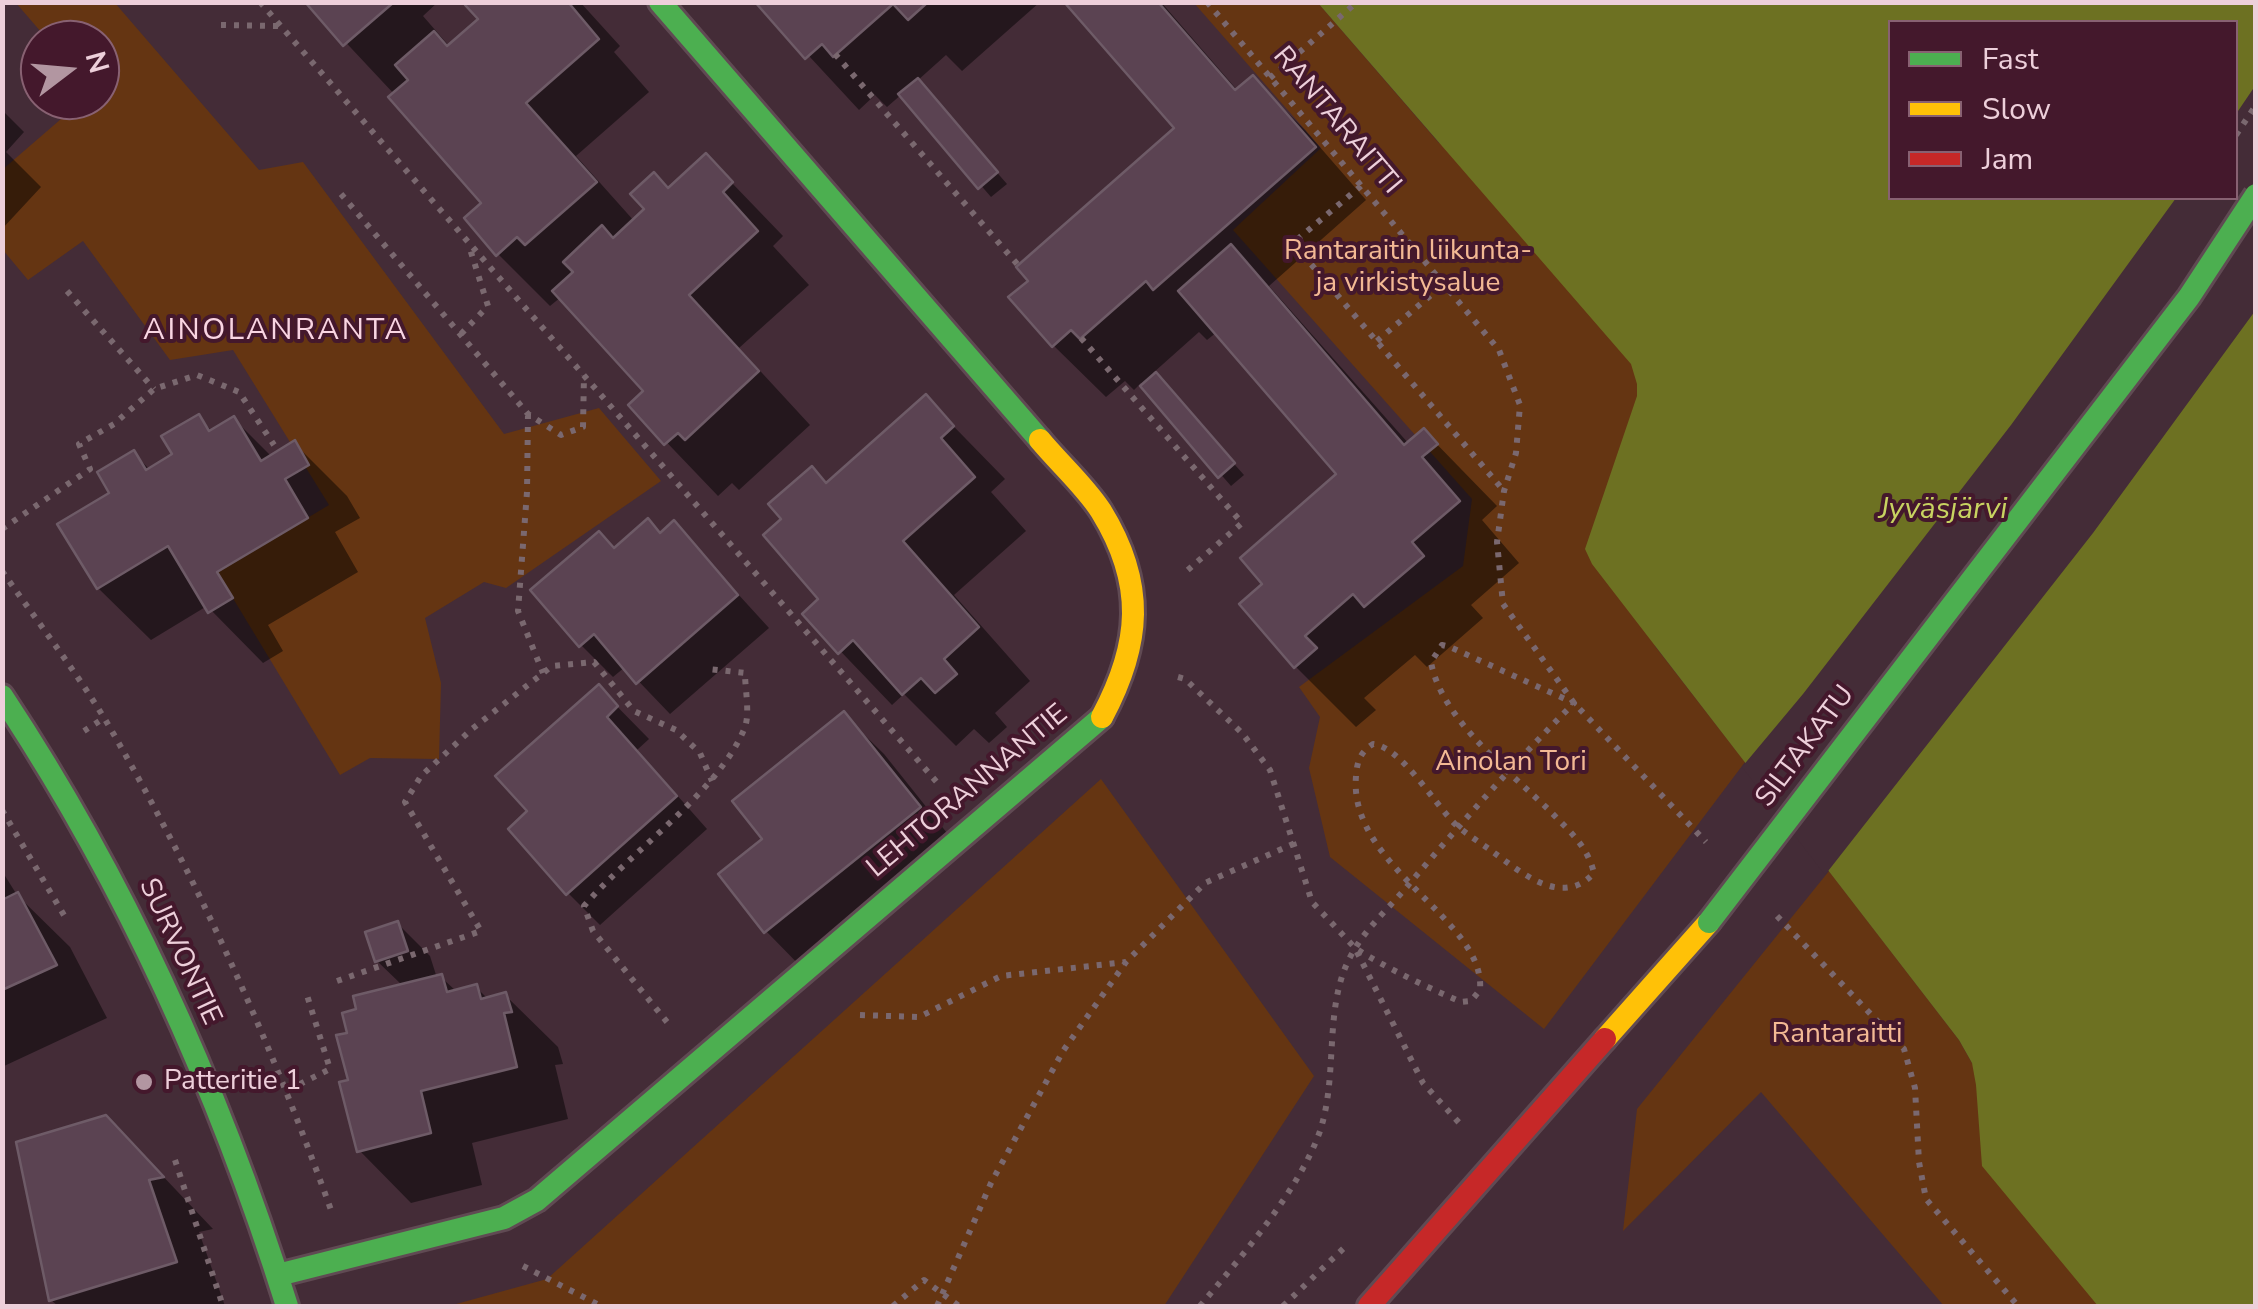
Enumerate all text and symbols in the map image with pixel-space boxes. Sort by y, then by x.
north arrow [20,20,120,120]
legend [1888,20,2238,200]
text: Fast [1982,39,2039,80]
street label: RANTARAITTI [1265,41,1407,201]
text: N [76,47,118,78]
text: Slow [1982,89,2051,130]
text: Jam [1982,139,2033,180]
park label: Rantaraitin liikunta- ja virkistysalue [1284,235,1532,301]
district label: AINOLANRANTA [143,314,409,350]
water label: Jyväsjärvi [1879,493,2007,529]
street label: SILTAKATU [1749,680,1863,814]
street label: LEHTORANNANTIE [861,698,1075,886]
park label: Ainolan Tori [1435,746,1587,780]
street label: SURVONTIE [131,874,227,1030]
park label: Rantaraitti [1771,1018,1903,1052]
place label: Patteritie 1 [164,1065,302,1099]
marker: Patteritie 1 [133,1071,155,1093]

